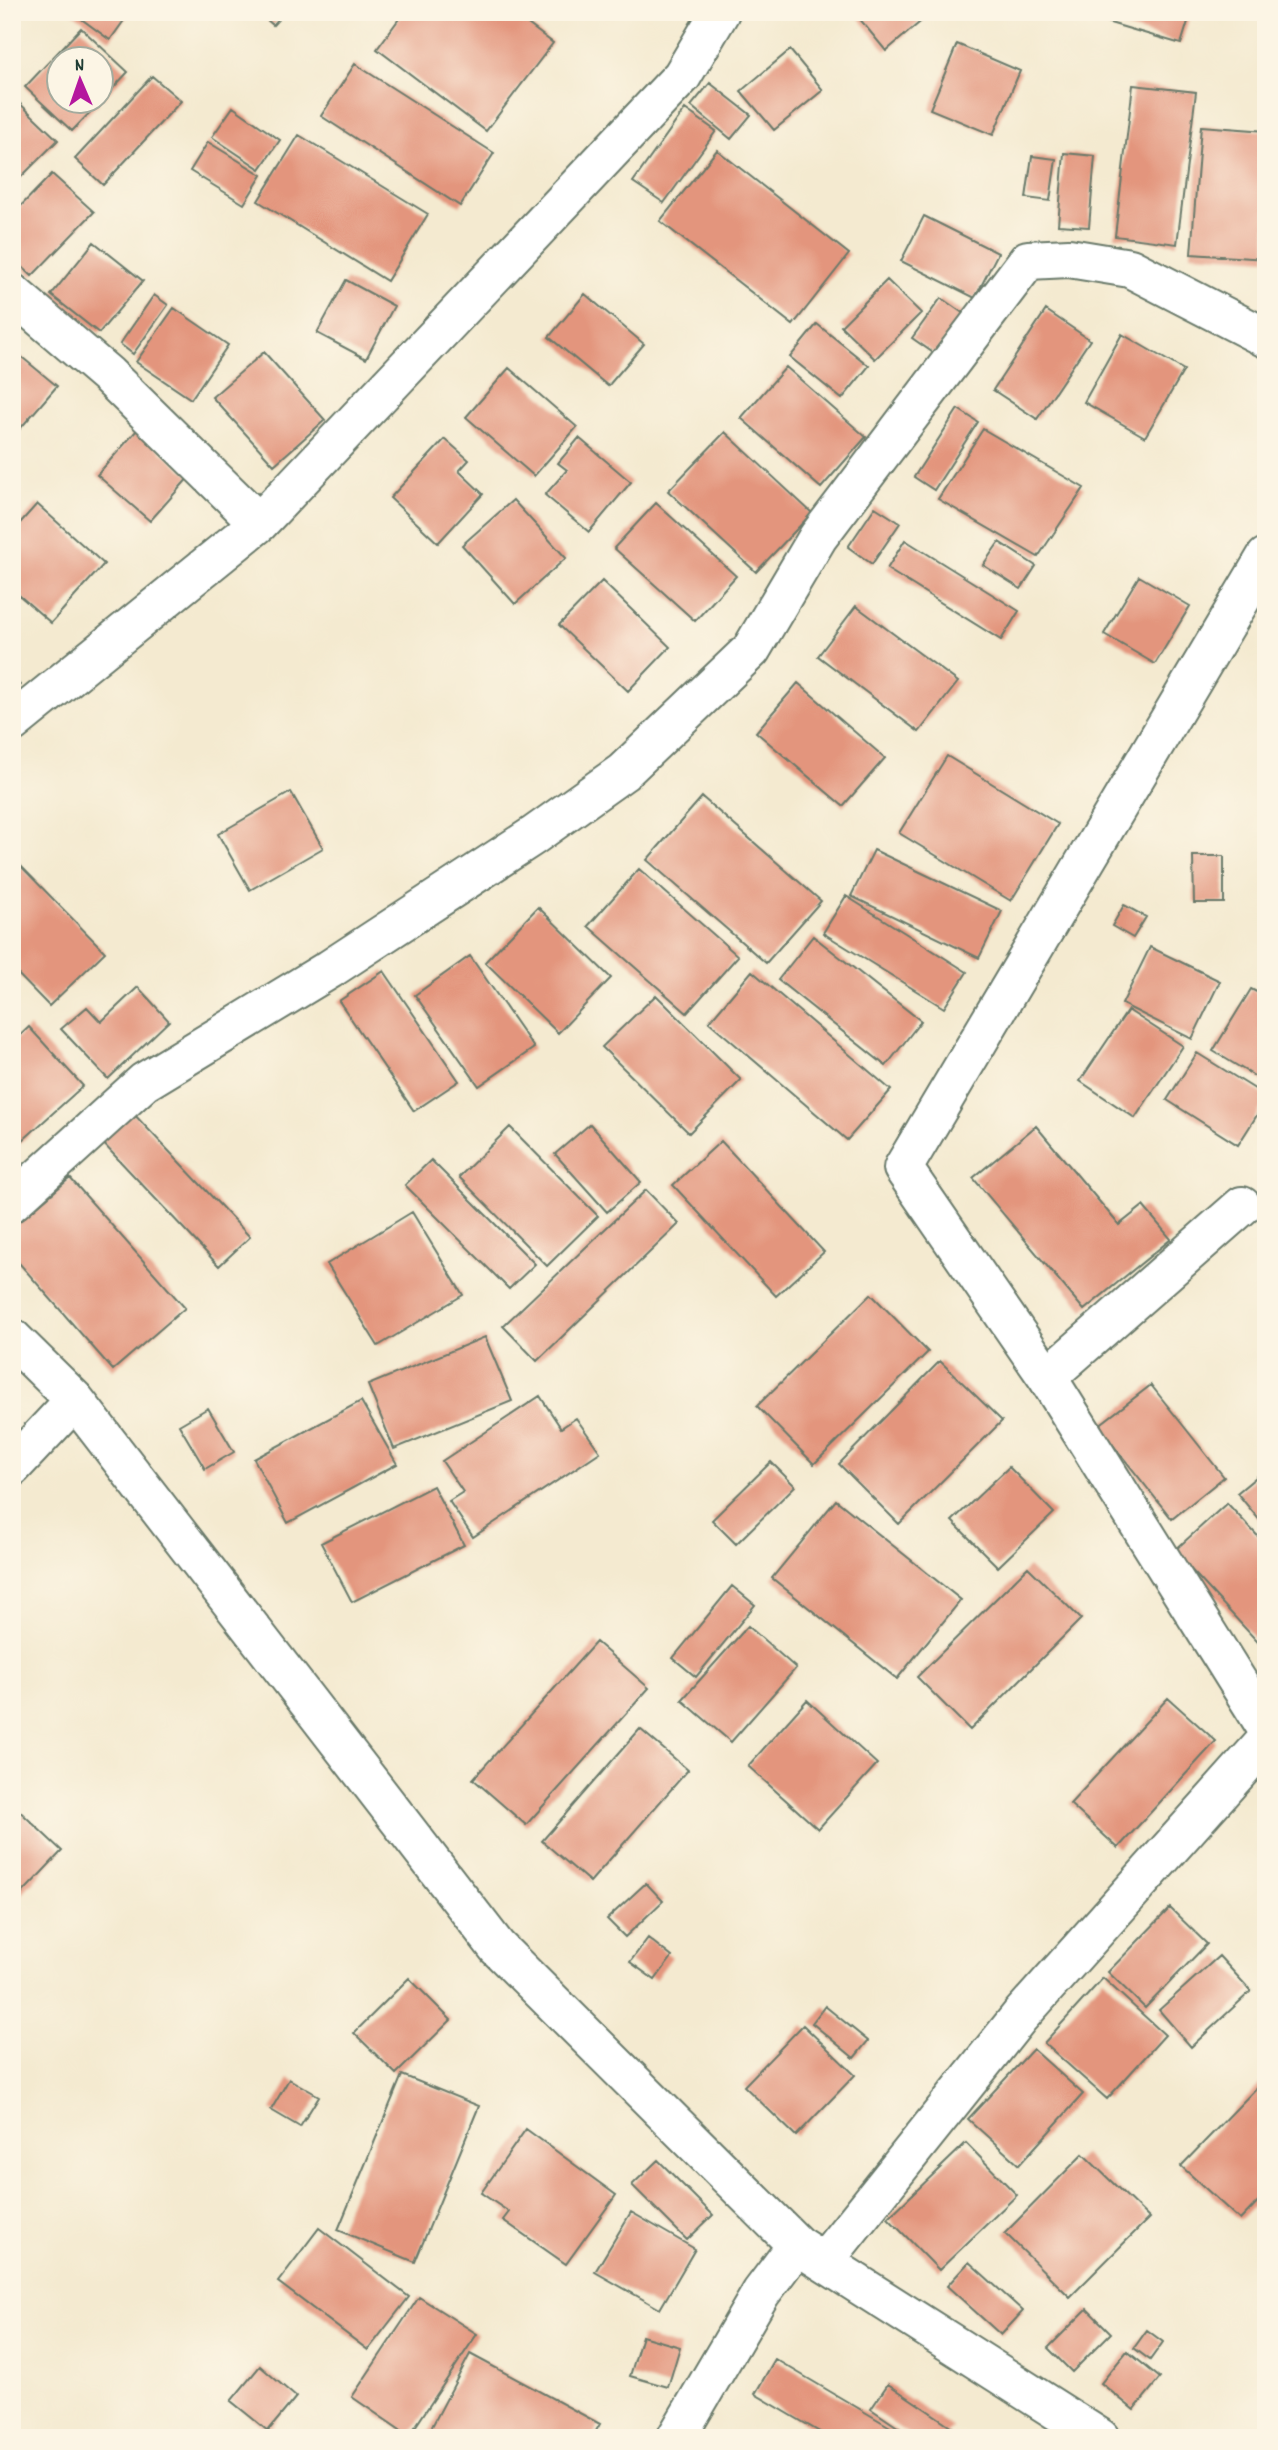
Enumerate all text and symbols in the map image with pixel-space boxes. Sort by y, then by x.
north arrow [46,46,116,116]
text: N [74,53,85,80]

